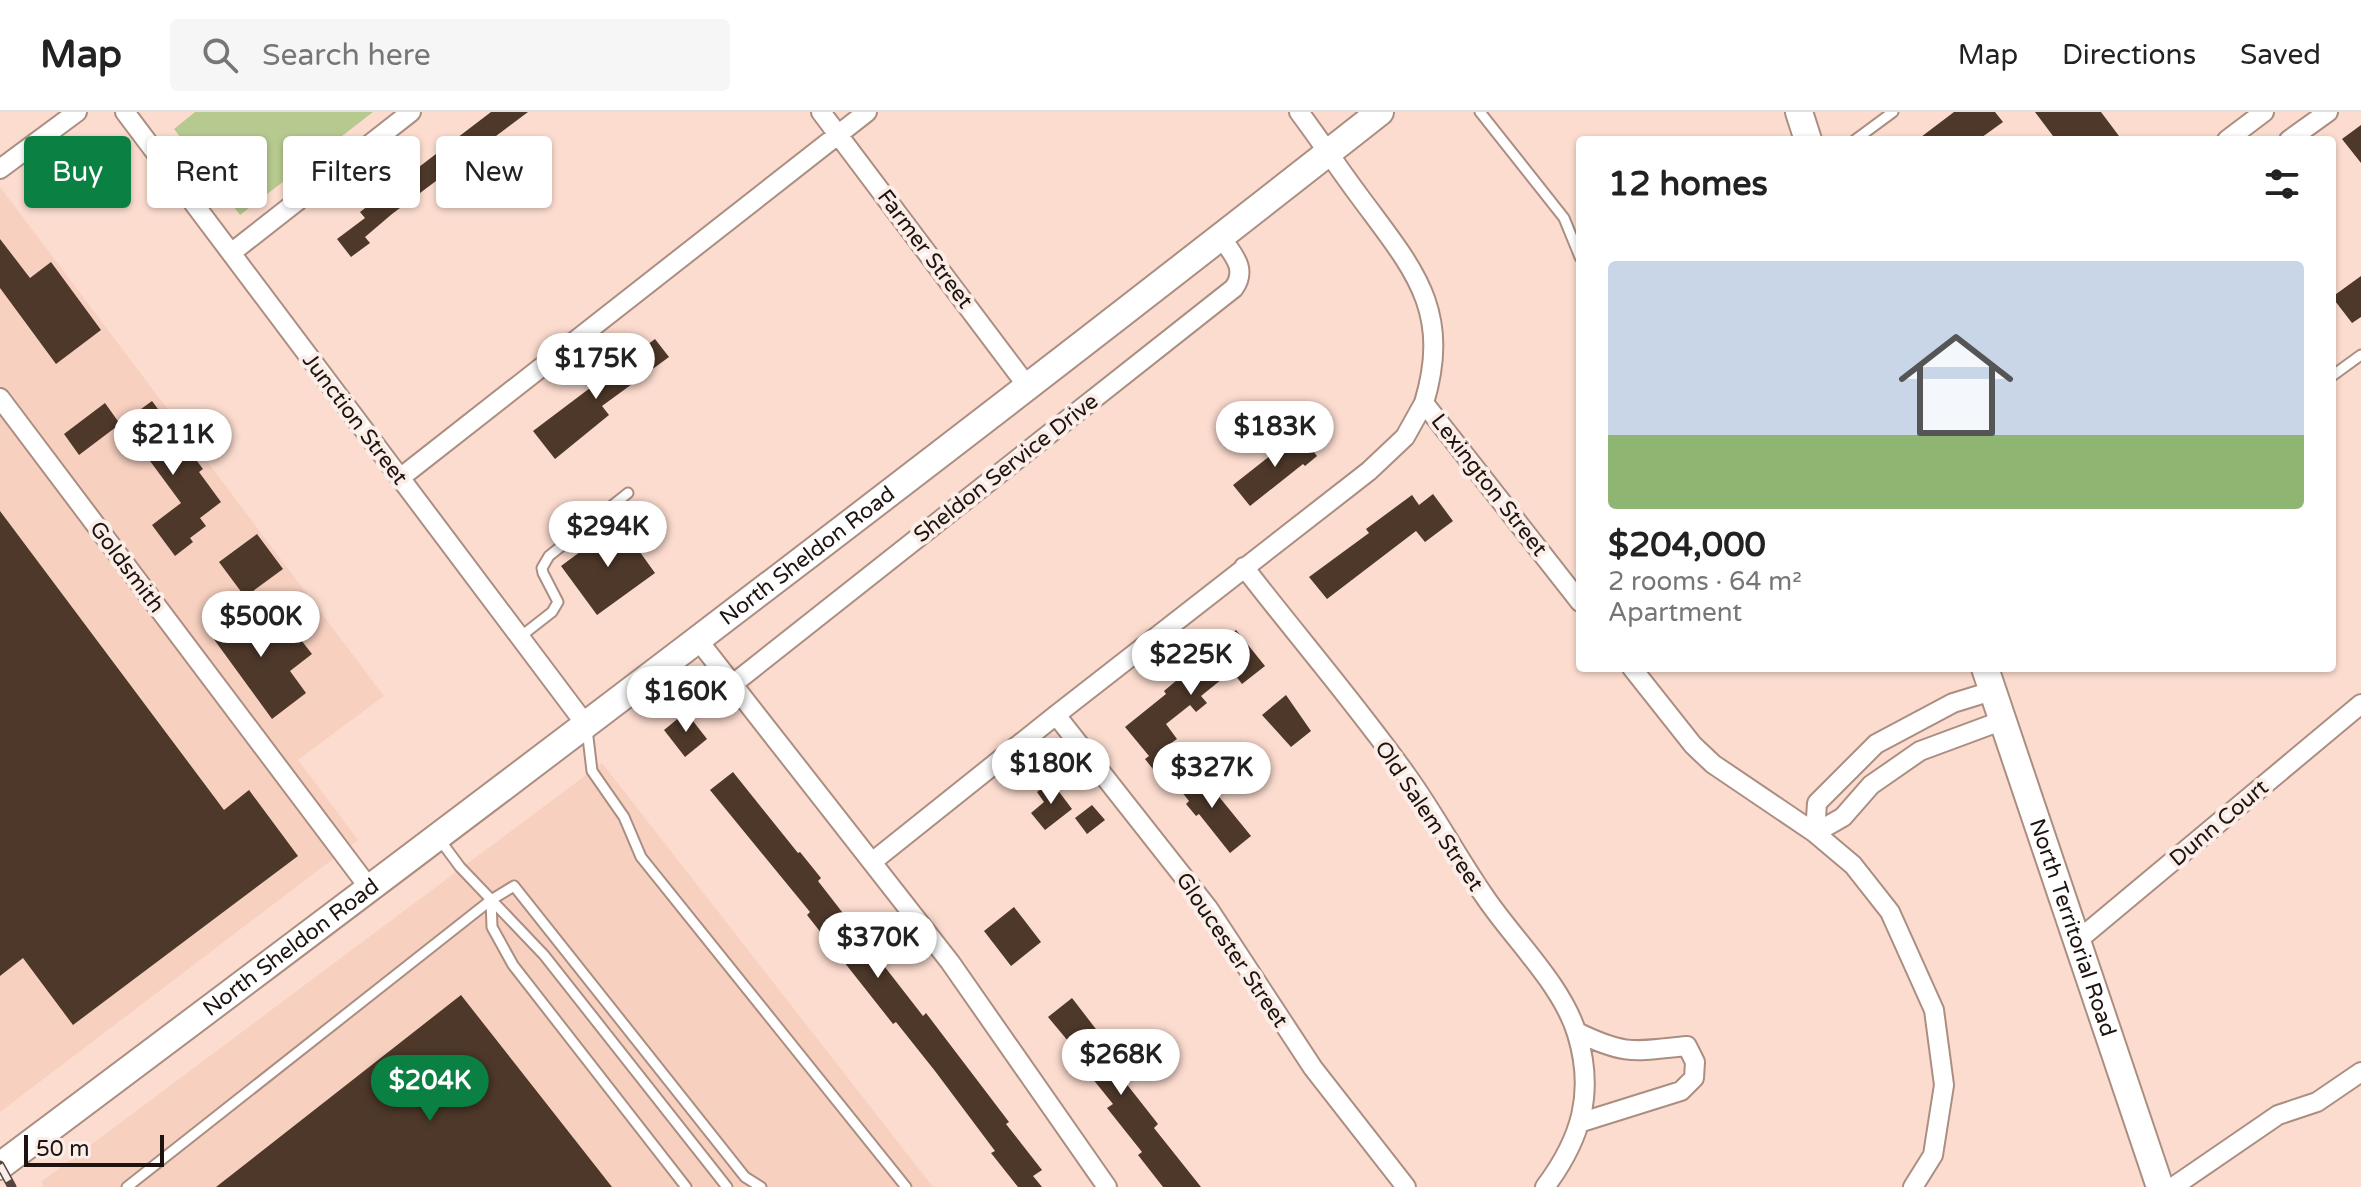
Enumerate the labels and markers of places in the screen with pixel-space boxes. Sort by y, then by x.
pin: $175K [540,333,652,401]
pin: $183K [1219,401,1331,469]
pin: $211K [117,409,229,477]
pin: $294K [552,501,664,569]
pin: $500K [205,591,317,659]
pin: $225K [1135,629,1247,697]
pin: $160K [630,666,742,734]
pin: $180K [995,738,1107,806]
pin: $327K [1156,742,1268,810]
pin: $370K [822,912,934,980]
pin: $268K [1065,1029,1177,1097]
pin: $204K [374,1055,486,1123]

